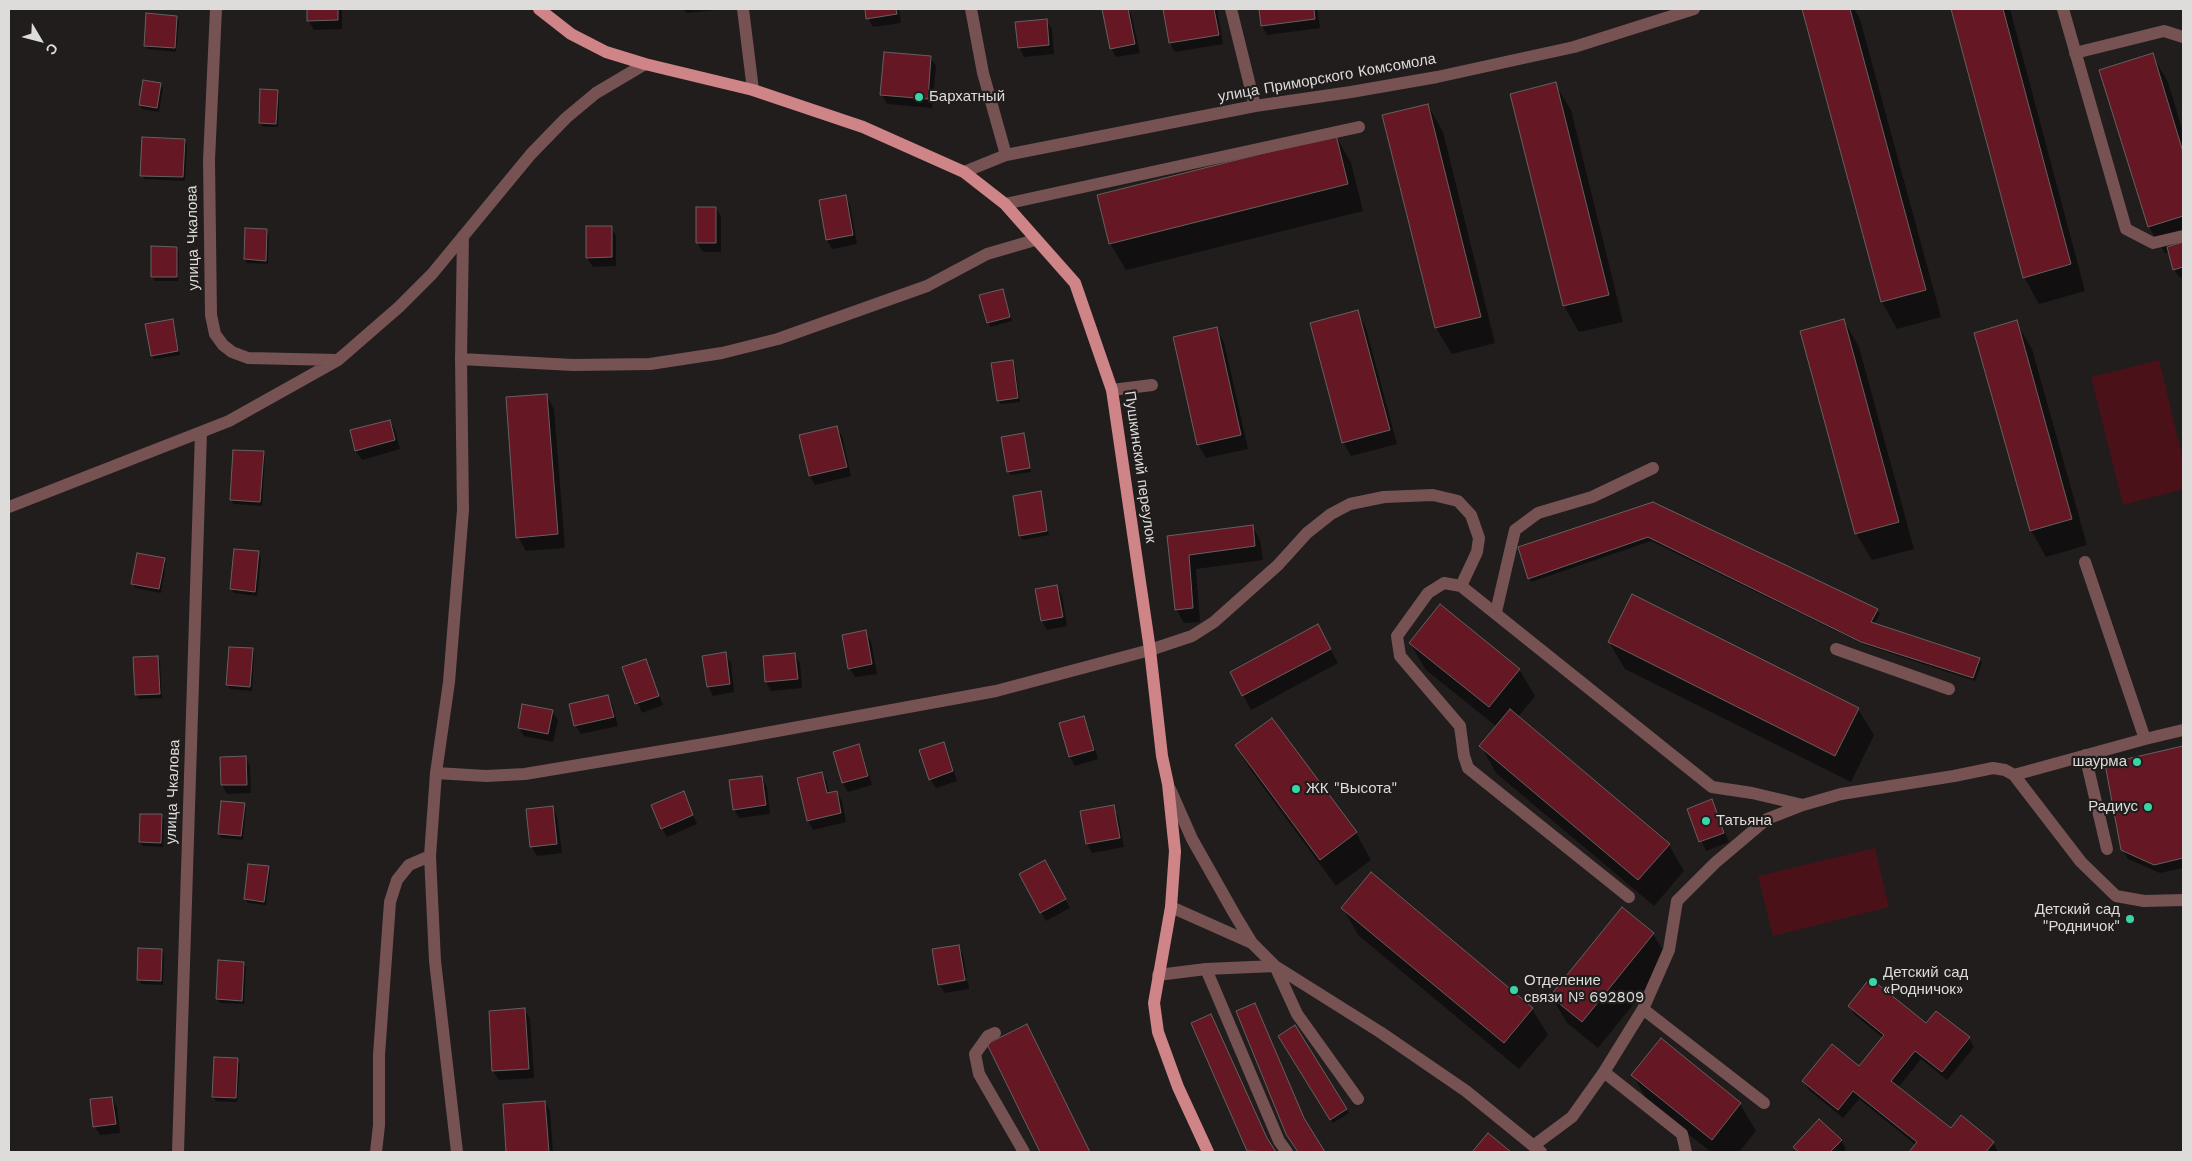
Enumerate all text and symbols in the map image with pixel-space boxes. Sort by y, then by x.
north arrow [15,15,65,65]
text: С [43,40,61,58]
street label: улица Приморского Комсомола [1217,50,1437,106]
place label: Бархатный [929,88,1005,106]
marker: Бархатный [913,91,925,103]
street label: улица Чкалова [183,185,203,291]
street label: Пушкинский переулок [1120,390,1160,544]
street label: улица Чкалова [162,739,184,845]
place label: шаурма [2072,753,2127,771]
marker: шаурма [2131,756,2143,768]
place label: ЖК "Высота" [1306,780,1397,798]
marker: ЖК "Высота" [1290,783,1302,795]
place label: Радиус [2088,798,2138,816]
marker: Радиус [2142,801,2154,813]
place label: Татьяна [1716,812,1772,830]
marker: Татьяна [1700,815,1712,827]
place label: Детский сад "Родничок" [2035,901,2120,936]
marker: Детский сад "Родничок" [2124,913,2136,925]
place label: Детский сад «Родничок» [1883,964,1968,999]
place label: Отделение связи № 692809 [1524,972,1644,1007]
marker: Детский сад «Родничок» [1867,976,1879,988]
marker: Отделение связи № 692809 [1508,984,1520,996]

